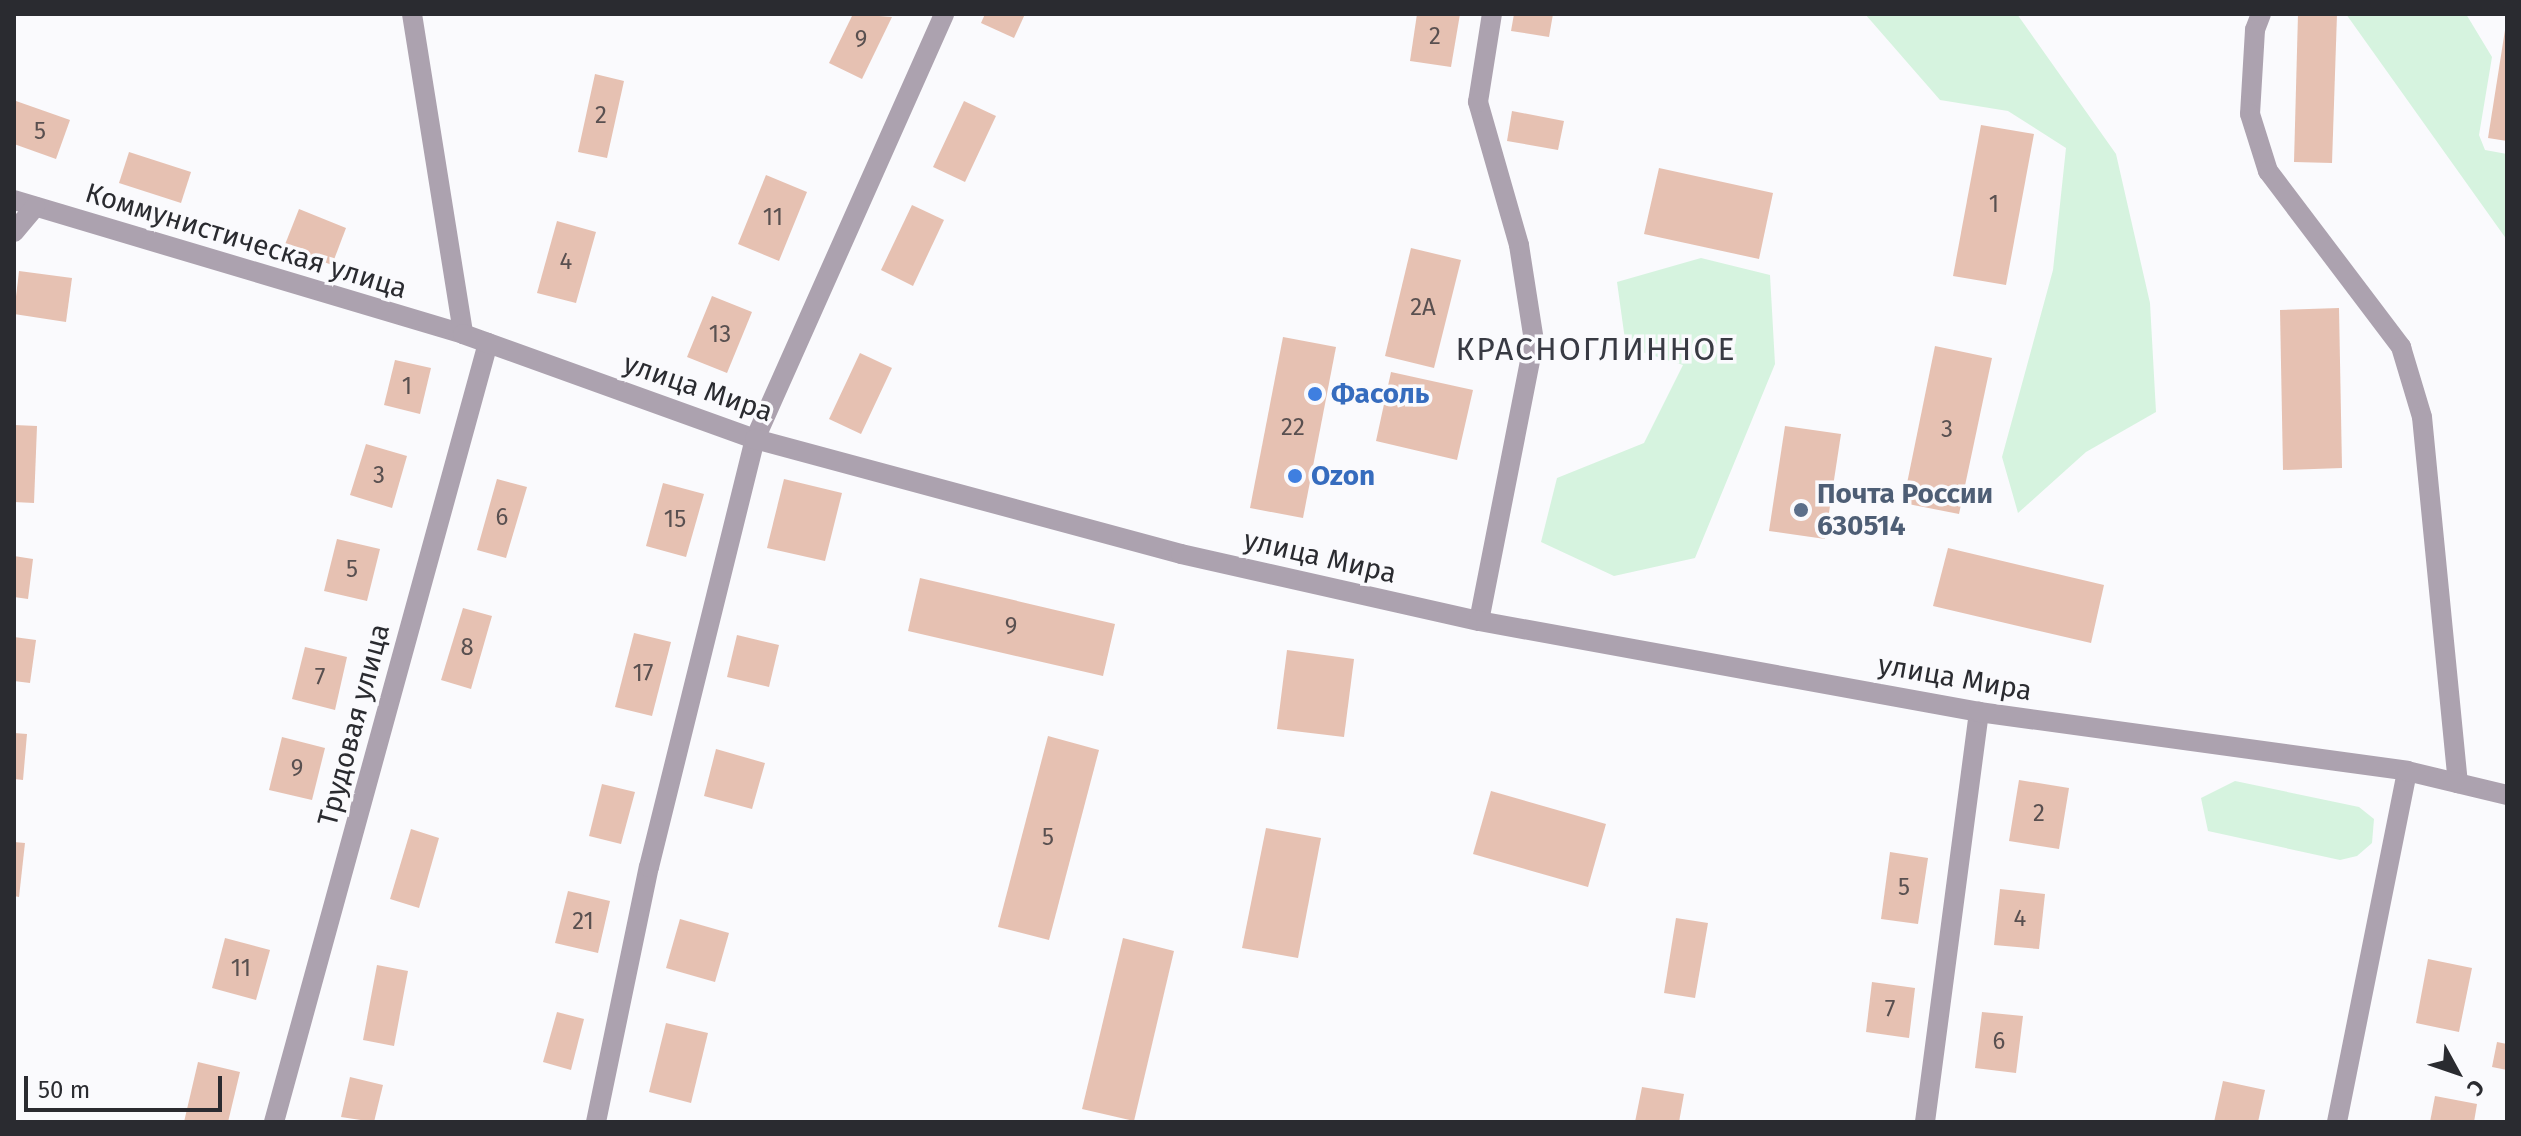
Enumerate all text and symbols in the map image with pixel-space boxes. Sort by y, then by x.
house number: 2 [1429,23,1441,51]
house number: 9 [855,26,867,54]
house number: 2 [595,102,607,130]
house number: 5 [34,118,46,146]
street label: Коммунистическая улица [81,176,411,306]
house number: 1 [1989,191,1999,219]
house number: 11 [763,204,783,232]
house number: 4 [560,248,572,276]
house number: 2А [1410,294,1436,322]
house number: 13 [709,321,731,349]
district label: КРАСНОГЛИННОЕ [1455,330,1737,368]
street label: улица Мира [619,347,777,429]
house number: 1 [402,373,412,401]
place label: Фасоль [1331,377,1429,411]
marker: Фасоль [1306,385,1324,403]
house number: 22 [1281,414,1305,442]
house number: 3 [1941,416,1953,444]
place label: Ozon [1311,459,1375,493]
house number: 3 [373,462,385,490]
marker: Ozon [1286,467,1304,485]
place label: Почта России 630514 [1817,477,1993,543]
marker: Почта России 630514 [1792,501,1810,519]
house number: 6 [496,504,508,532]
house number: 15 [664,506,686,534]
street label: улица Мира [1240,523,1400,591]
house number: 5 [346,556,358,584]
house number: 9 [1005,613,1017,641]
street label: Трудовая улица [311,620,397,830]
house number: 8 [460,634,474,662]
street label: улица Мира [1875,648,2035,708]
house number: 17 [632,660,654,688]
house number: 7 [315,664,325,692]
house number: 9 [291,755,303,783]
house number: 2 [2033,800,2045,828]
house number: 5 [1042,824,1054,852]
house number: 5 [1898,874,1910,902]
house number: 4 [2014,905,2026,933]
house number: 21 [572,908,594,936]
house number: 11 [231,955,251,983]
house number: 7 [1885,996,1895,1024]
house number: 6 [1993,1028,2005,1056]
north arrow [2417,1032,2497,1112]
scale bar [28,1060,226,1110]
text: С [2461,1074,2490,1101]
text: 50 m [38,1076,90,1104]

